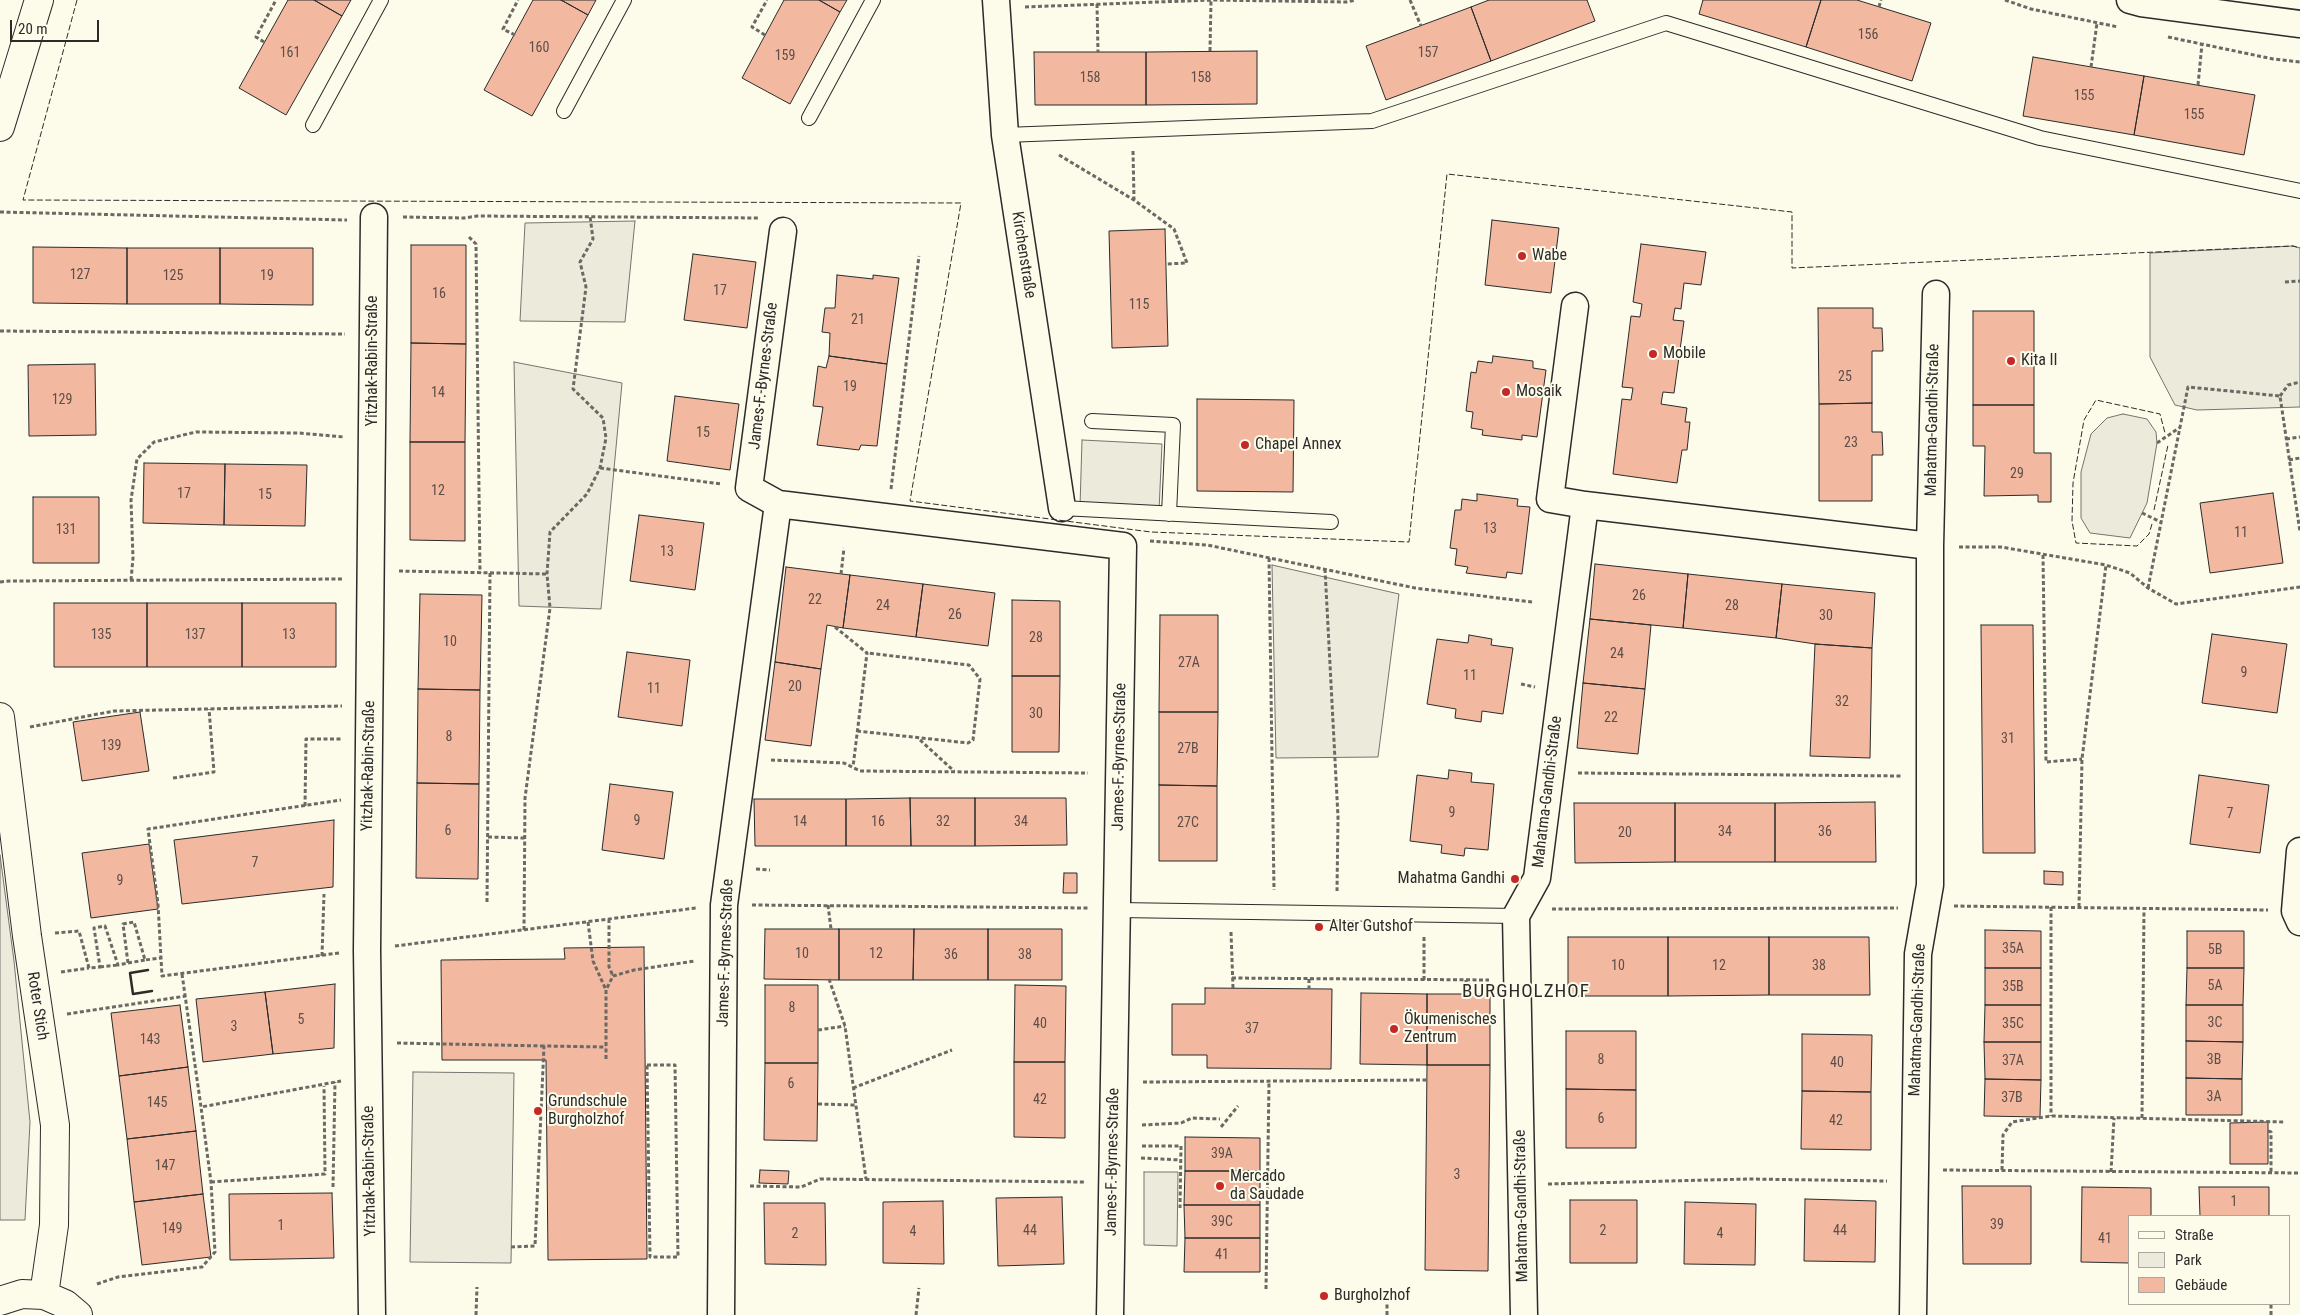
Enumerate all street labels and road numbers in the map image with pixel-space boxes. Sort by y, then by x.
street label: Kirchenstraße [1007,210,1039,300]
street label: Yitzhak-Rabin-Straße [363,296,383,426]
street label: James-F.-Byrnes-Straße [745,301,783,451]
street label: Mahatma-Gandhi-Straße [1922,343,1944,497]
street label: James-F.-Byrnes-Straße [1109,683,1131,831]
street label: Yitzhak-Rabin-Straße [358,700,380,832]
street label: Mahatma-Gandhi-Straße [1529,715,1567,869]
street label: James-F.-Byrnes-Straße [714,879,738,1027]
street label: Mahatma-Gandhi-Straße [1906,943,1930,1097]
street label: Roter Stich [22,970,52,1042]
street label: James-F.-Byrnes-Straße [1102,1088,1124,1236]
street label: Yitzhak-Rabin-Straße [359,1105,381,1237]
street label: Mahatma-Gandhi-Straße [1511,1129,1533,1283]

